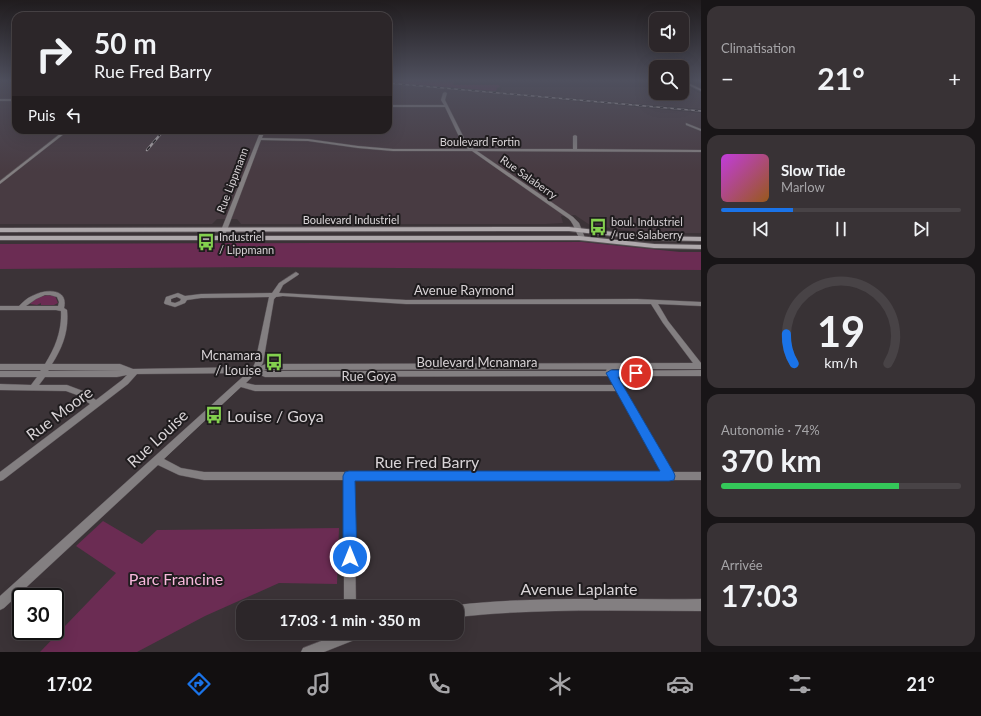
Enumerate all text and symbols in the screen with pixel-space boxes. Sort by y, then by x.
map controls [649,12,689,100]
button: sound [649,12,689,52]
text: 50 m [94,26,157,60]
icon: right [28,28,80,80]
text: Climatisation [721,40,796,56]
text: Rue Fred Barry [94,60,212,82]
button: search [649,60,689,100]
text: 21° [817,60,865,96]
text: − [721,65,734,92]
text: + [948,65,961,92]
icon: left [63,104,85,126]
text: Puis [28,106,55,124]
street label: Boulevard Fortin [440,135,520,148]
street label: Rue Lippmann [214,146,250,214]
street label: Rue Salaberry [498,153,560,202]
text: Slow Tide [781,161,846,179]
text: Marlow [781,179,825,195]
street label: Boulevard Industriel [303,213,399,226]
place label: boul. Industriel / rue Salaberry [611,215,683,241]
bus stop icon: boul. Industriel / rue Salaberry [588,217,608,237]
icon: previous [750,218,772,240]
icon: pause [830,218,852,240]
icon: next [910,218,932,240]
place label: Industriel / Lippmann [219,230,274,256]
bus stop icon: Industriel / Lippmann [196,232,216,252]
street label: Avenue Raymond [414,282,514,298]
text: 19 [817,306,865,356]
place label: Mcnamara / Louise [201,347,261,378]
bus stop icon: Mcnamara / Louise [264,352,284,372]
street label: Boulevard Mcnamara [417,354,537,370]
text: km/h [824,354,858,371]
pin [619,356,653,390]
icon: arrive [625,362,647,384]
street label: Rue Goya [342,368,396,384]
street label: Rue Moore [22,382,96,444]
street label: Rue Louise [123,405,191,471]
bus stop icon: Louise / Goya [204,405,224,425]
place label: Louise / Goya [227,406,324,425]
text: Autonomie · 74% [721,422,820,438]
text: 370 km [721,442,822,478]
street label: Rue Fred Barry [375,452,480,471]
position arrow [329,536,371,578]
text: Arrivée [721,557,763,573]
park label: Parc Francine [129,569,223,588]
text: 17:03 [721,577,798,613]
street label: Avenue Laplante [521,579,637,598]
speed limit sign: 30 [12,588,64,640]
text: 17:03 · 1 min · 350 m [280,611,420,629]
icon: directions [185,670,213,698]
icon: music [305,670,333,698]
icon: phone [425,670,453,698]
icon: climate [546,670,574,698]
icon: car [666,670,694,698]
icon: filters [786,670,814,698]
text: 17:02 [46,673,93,695]
text: 21° [906,673,935,695]

